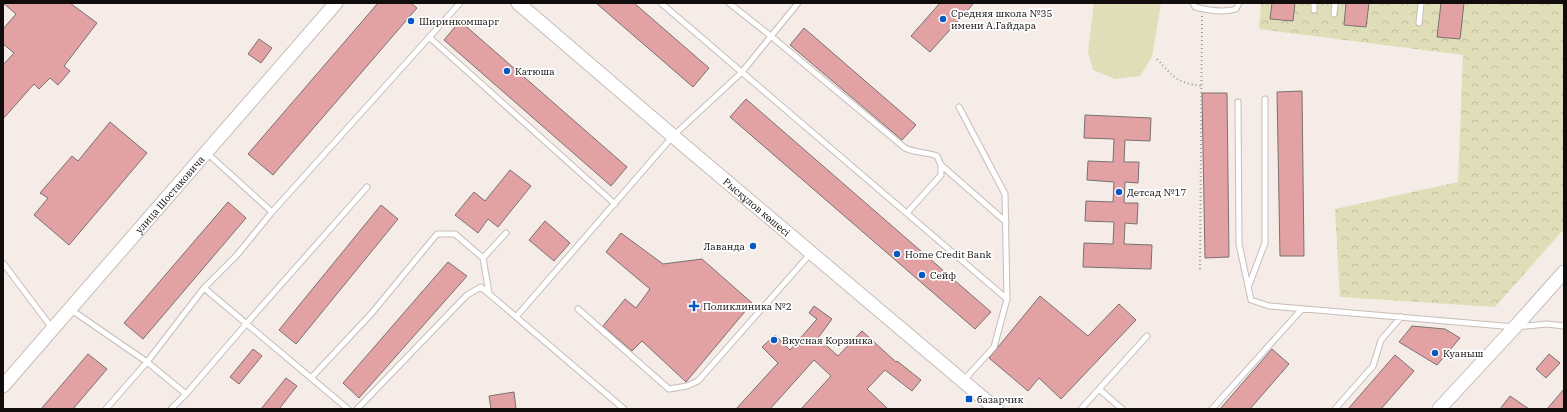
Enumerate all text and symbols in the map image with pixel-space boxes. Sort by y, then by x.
place label: Средняя школа №35 имени А.Гайдара [951,7,1053,32]
marker: Средняя школа №35 имени А.Гайдара [938,14,948,24]
place label: Ширинкомшарг [419,15,499,28]
marker: Ширинкомшарг [406,16,416,26]
place label: Катюша [515,65,555,78]
marker: Катюша [502,66,512,76]
street label: улица Шостаковича [132,152,207,236]
street label: Рысқұлов көшесі [721,175,793,239]
place label: Детсад №17 [1127,186,1187,199]
marker: Детсад №17 [1114,187,1124,197]
place label: Лаванда [703,240,746,253]
marker: Лаванда [748,241,758,251]
place label: Home Credit Bank [905,248,992,261]
marker: Home Credit Bank [892,249,902,259]
place label: Сейф [930,269,956,282]
marker: Сейф [917,270,927,280]
marker: Поликлиника №2 [688,300,700,312]
place label: Поликлиника №2 [703,300,792,313]
place label: Вкусная Корзинка [782,334,873,347]
marker: Вкусная Корзинка [769,335,779,345]
place label: Куаныш [1443,347,1484,360]
marker: Куаныш [1430,348,1440,358]
place label: базарчик [977,393,1023,406]
marker: базарчик [964,394,974,404]

